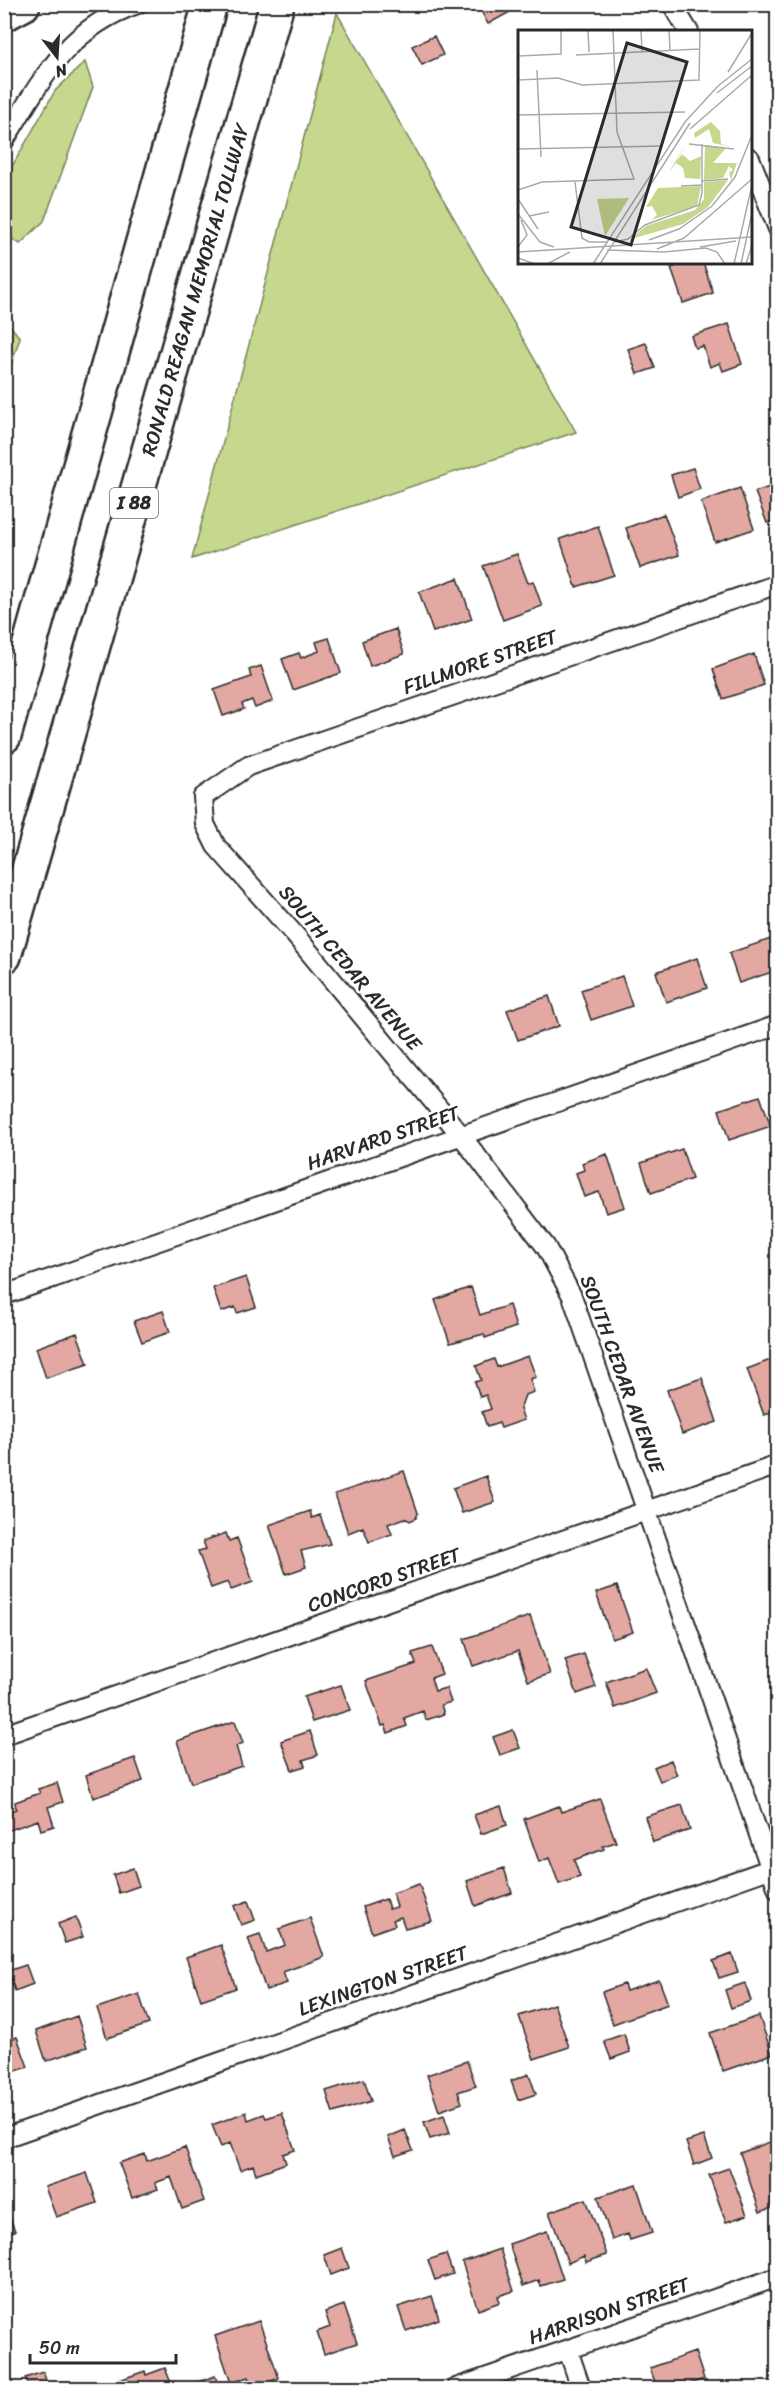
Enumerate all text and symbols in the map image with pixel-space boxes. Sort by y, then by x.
north arrow [27,27,87,87]
inset map [518,30,752,264]
text: N [51,55,72,87]
street label: RONALD REAGAN MEMORIAL TOLLWAY [131,118,260,460]
road number: I 88 [110,488,158,518]
street label: FILLMORE STREET [398,619,563,705]
street label: SOUTH CEDAR AVENUE [270,877,432,1061]
street label: HARVARD STREET [302,1095,465,1181]
street label: SOUTH CEDAR AVENUE [570,1270,675,1480]
street label: CONCORD STREET [303,1537,466,1623]
street label: LEXINGTON STREET [293,1935,474,2026]
street label: HARRISON STREET [524,2267,695,2355]
scale bar [30,2327,176,2365]
text: 50 m [39,2332,80,2364]

